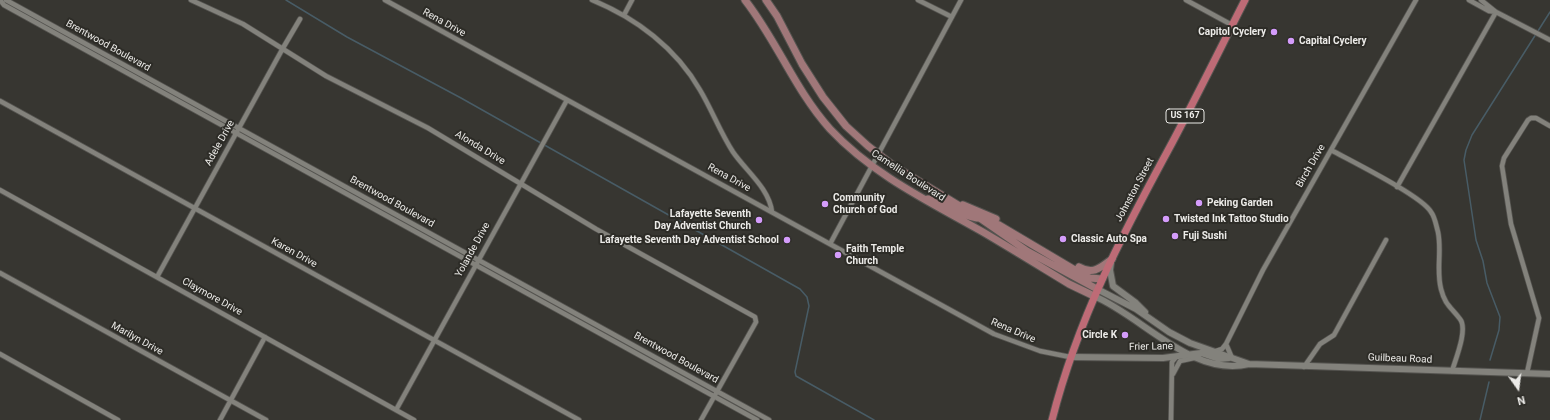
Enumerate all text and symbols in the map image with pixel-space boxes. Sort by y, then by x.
street label: Rena Drive [420,6,468,40]
street label: Brentwood Boulevard [64,18,152,74]
place label: Capitol Cyclery [1198,26,1266,38]
marker: Capitol Cyclery [1269,27,1279,37]
place label: Capital Cyclery [1299,35,1367,47]
marker: Capital Cyclery [1286,36,1296,46]
road number: US 167 [1166,109,1204,123]
street label: Adele Drive [203,118,237,168]
street label: Alonda Drive [453,128,507,168]
street label: Birch Drive [1294,142,1328,190]
street label: Camellia Boulevard [869,148,947,204]
street label: Johnston Street [1113,156,1157,224]
street label: Rena Drive [705,161,753,195]
street label: Brentwood Boulevard [348,174,436,230]
place label: Community Church of God [833,192,897,216]
place label: Peking Garden [1207,197,1273,209]
marker: Peking Garden [1194,198,1204,208]
marker: Community Church of God [820,199,830,209]
place label: Lafayette Seventh Day Adventist Church [654,208,751,232]
place label: Twisted Ink Tattoo Studio [1174,213,1289,225]
marker: Twisted Ink Tattoo Studio [1161,214,1171,224]
marker: Lafayette Seventh Day Adventist Church [754,215,764,225]
street label: Yolande Drive [453,221,493,279]
place label: Fuji Sushi [1183,230,1227,242]
marker: Fuji Sushi [1170,231,1180,241]
place label: Classic Auto Spa [1071,233,1147,245]
place label: Lafayette Seventh Day Adventist School [600,234,779,246]
marker: Classic Auto Spa [1058,234,1068,244]
street label: Karen Drive [269,235,319,271]
marker: Lafayette Seventh Day Adventist School [782,235,792,245]
place label: Faith Temple Church [846,243,904,266]
marker: Faith Temple Church [833,250,843,260]
street label: Claymore Drive [180,275,244,319]
street label: Rena Drive [989,316,1037,346]
street label: Marilyn Drive [109,320,165,358]
place label: Circle K [1082,329,1117,341]
street label: Brentwood Boulevard [632,330,720,386]
marker: Circle K [1120,330,1130,340]
street label: Frier Lane [1129,341,1173,353]
street label: Guilbeau Road [1368,352,1432,366]
north arrow [1498,368,1538,408]
text: N [1516,393,1526,407]

